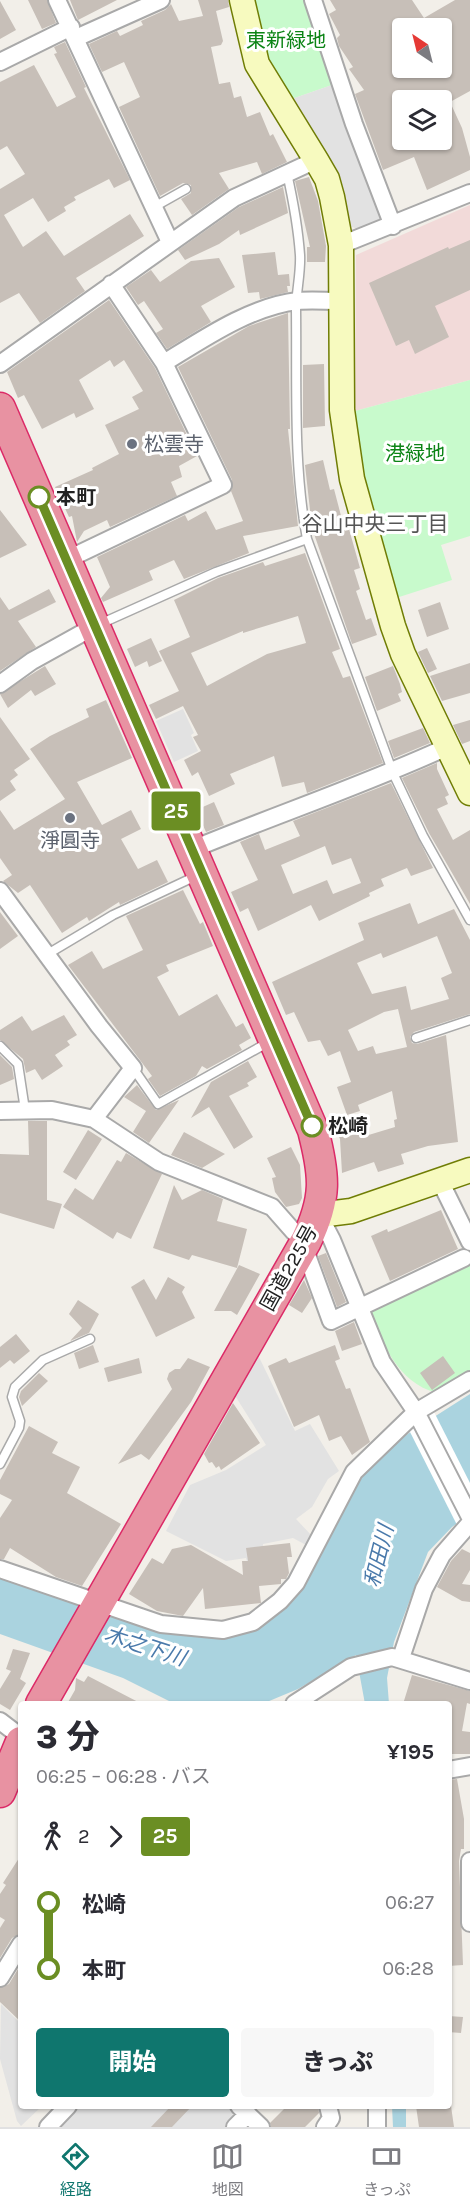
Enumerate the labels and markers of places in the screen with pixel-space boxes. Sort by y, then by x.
place label: 松雲寺 [144,433,204,456]
marker: 松雲寺 [125,437,139,451]
marker: 本町 [28,486,50,508]
place label: 本町 [56,486,96,509]
marker: 淨圓寺 [63,811,77,825]
place label: 淨圓寺 [40,829,100,852]
marker: 松崎 [301,1115,323,1137]
place label: 松崎 [328,1115,368,1138]

